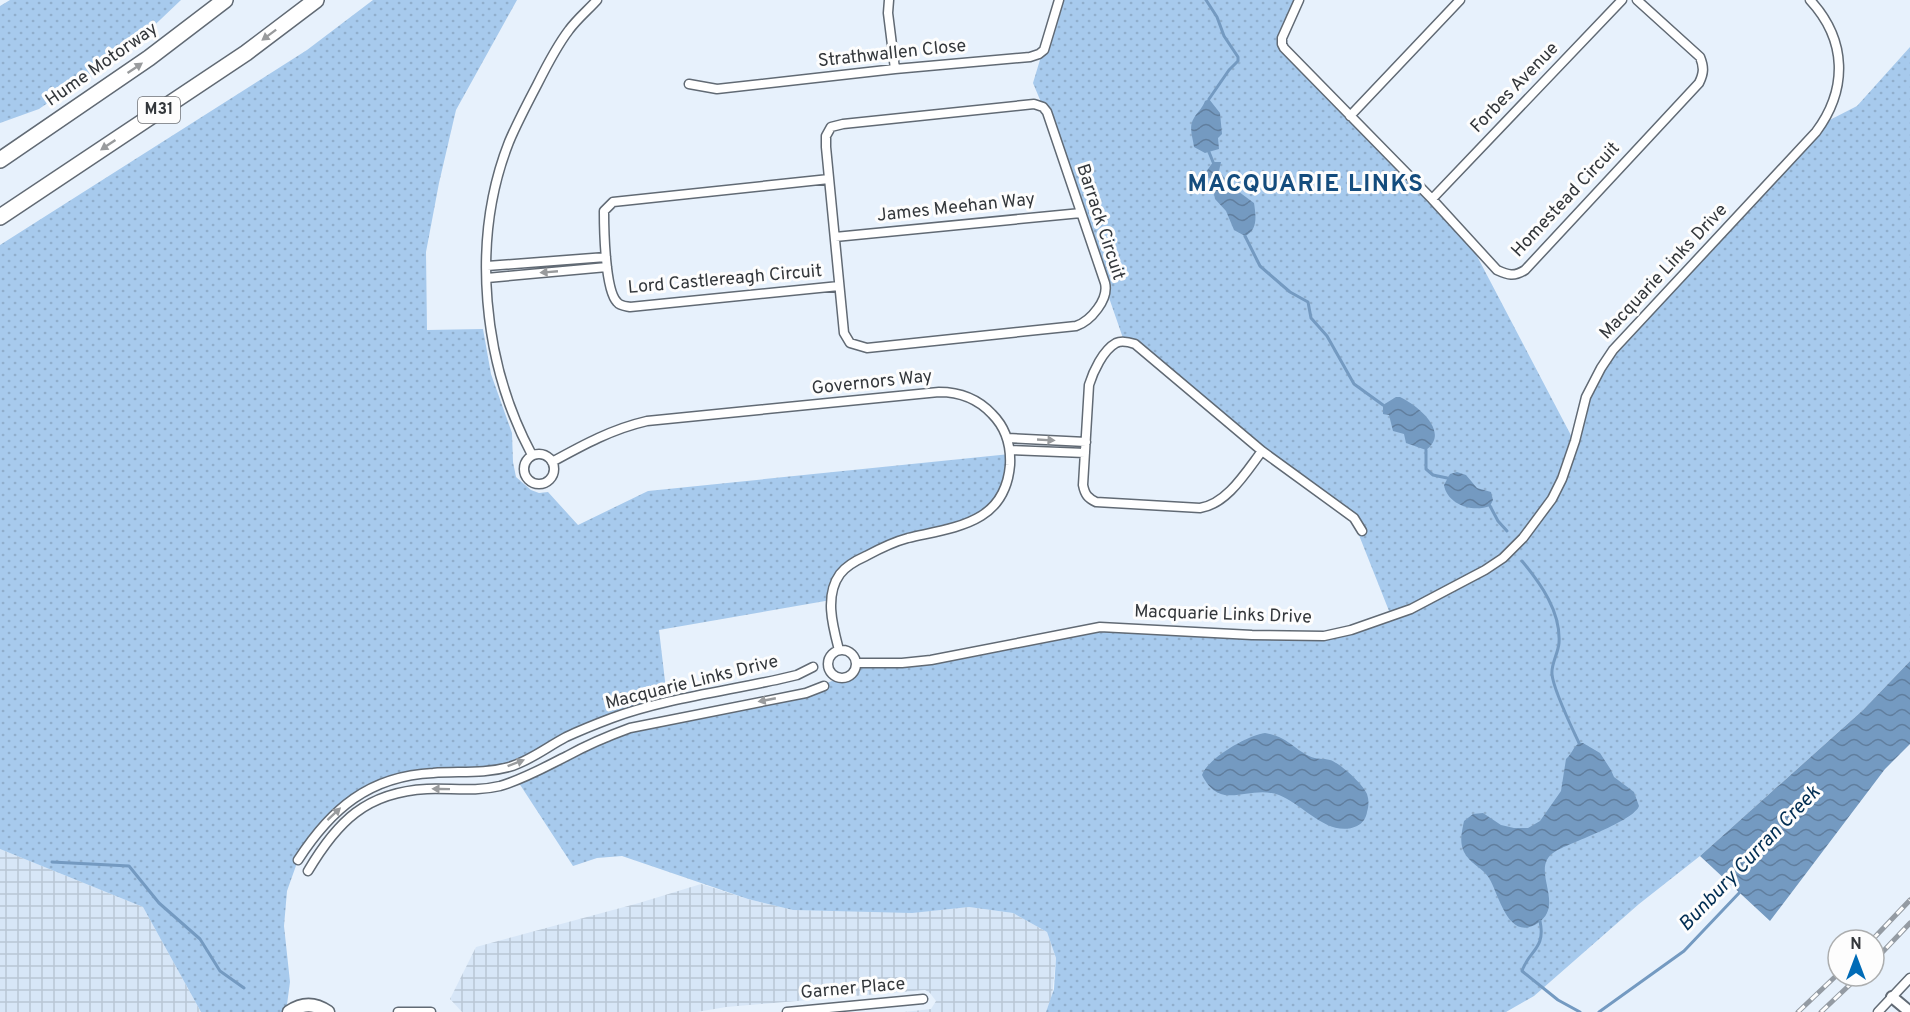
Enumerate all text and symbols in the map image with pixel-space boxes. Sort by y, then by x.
street label: Hume Motorway [41,18,163,112]
one-way arrow [261,29,277,42]
street label: Strathwallen Close [817,35,967,73]
street label: Forbes Avenue [1466,38,1564,138]
one-way arrow [127,63,143,74]
road number: M31 [138,97,180,123]
street label: Homestead Circuit [1507,138,1625,262]
one-way arrow [100,139,116,151]
street label: Barrack Circuit [1070,161,1130,283]
district label: MACQUARIE LINKS [1188,170,1424,200]
street label: James Meehan Way [876,188,1036,228]
street label: Macquarie Links Drive [1595,199,1733,345]
street label: Lord Castlereagh Circuit [627,260,823,300]
one-way arrow [540,268,559,277]
street label: Governors Way [810,365,934,401]
one-way arrow [1037,435,1056,444]
street label: Macquarie Links Drive [1134,600,1312,630]
street label: Macquarie Links Drive [603,650,781,716]
one-way arrow [758,696,777,705]
one-way arrow [507,758,525,768]
water label: Bunbury Curran Creek [1674,780,1827,937]
one-way arrow [431,784,450,794]
one-way arrow [326,808,340,822]
north arrow [1826,928,1886,988]
text: N [1850,935,1862,955]
street label: Garner Place [800,973,906,1005]

